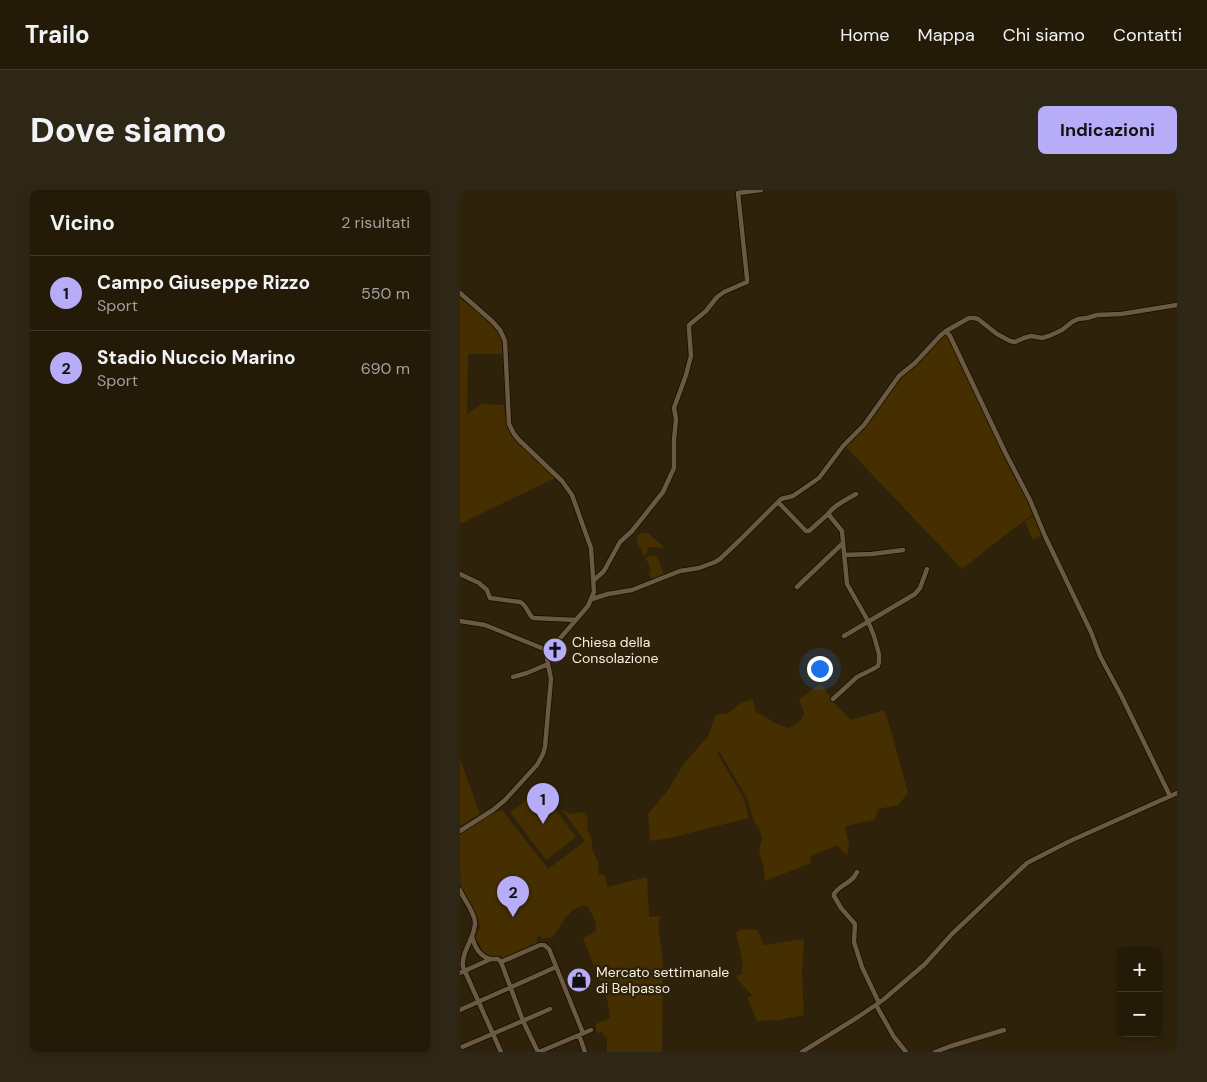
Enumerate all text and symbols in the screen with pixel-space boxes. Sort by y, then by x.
text: Trailo [25,19,90,50]
text: Home [840,23,890,47]
text: Mappa [918,23,975,47]
text: Chi siamo [1003,23,1085,47]
text: Contatti [1113,23,1182,47]
button: Indicazioni [1038,106,1177,154]
text: Dove siamo [30,107,227,153]
text: Vicino [50,209,115,237]
text: 2 risultati [341,212,410,233]
text: Campo Giuseppe Rizzo [97,270,310,295]
text: 1 [63,283,69,304]
text: 550 m [361,283,410,304]
text: Sport [97,295,138,316]
text: Stadio Nuccio Marino [97,345,296,370]
text: 2 [61,358,71,379]
text: 690 m [361,358,410,379]
text: Sport [97,370,138,391]
place label: Chiesa della Consolazione [572,633,659,667]
church icon: Chiesa della Consolazione [542,637,568,663]
your location [807,656,833,682]
pin: 1 [527,783,559,824]
pin: 2 [497,876,529,917]
map controls [1117,947,1162,1037]
button: + [1117,947,1162,992]
place label: Mercato settimanale di Belpasso [596,963,729,997]
shop icon: Mercato settimanale di Belpasso [566,967,592,993]
button: − [1117,992,1162,1037]

